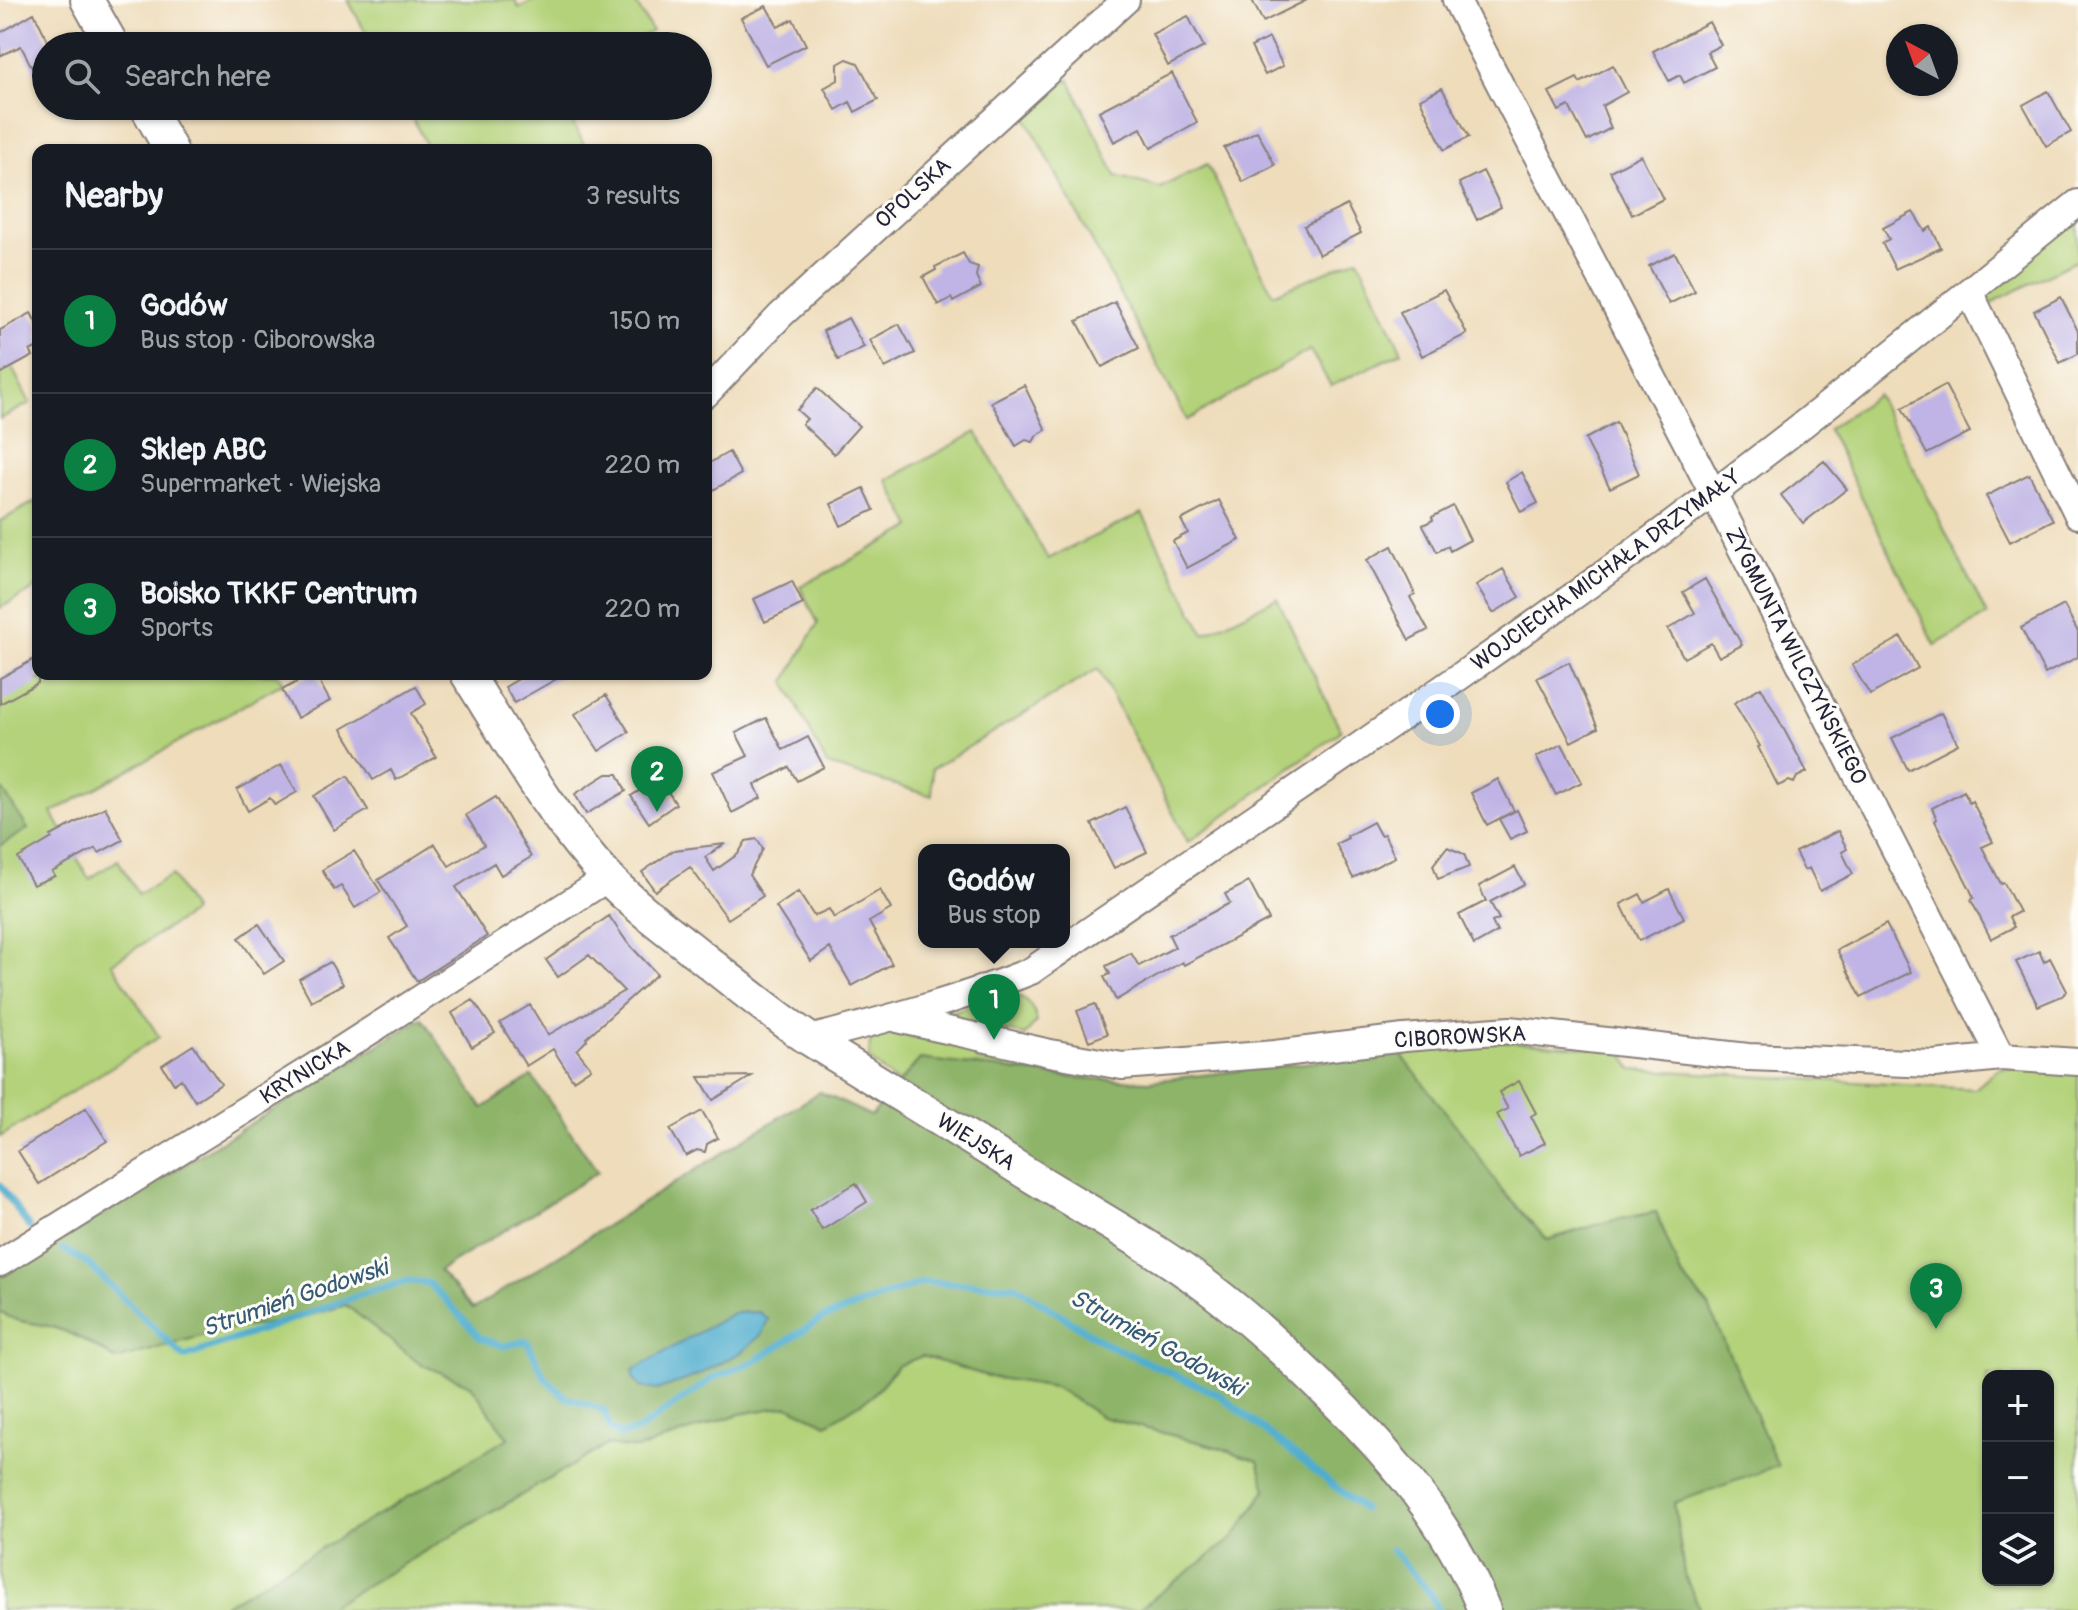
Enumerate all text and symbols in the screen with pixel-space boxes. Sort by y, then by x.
north arrow [1886,24,1958,96]
search box [32,32,712,120]
icon: search [60,54,104,98]
text: Search here [124,58,271,95]
street label: OPOLSKA [869,152,957,234]
text: Nearby [64,175,163,218]
text: 3 results [586,180,680,212]
text: Godów [140,287,227,324]
text: 1 [85,305,95,337]
text: 150 m [609,305,680,337]
text: Bus stop · Ciborowska [140,324,375,356]
text: Sklep ABC [140,431,267,468]
text: 2 [83,449,97,481]
text: 220 m [604,449,680,481]
street label: WOJCIECHA MICHAŁA DRZYMAŁY [1466,463,1746,677]
text: Supermarket · Wiejska [140,468,381,500]
street label: ZYGMUNTA WILCZYŃSKIEGO [1719,523,1873,789]
text: Boisko TKKF Centrum [140,575,417,612]
text: 3 [83,593,97,625]
text: 220 m [604,593,680,625]
text: Sports [140,612,213,644]
your location [1420,694,1460,734]
pin: 2 [631,746,683,812]
popup [918,844,1070,948]
text: Godów [947,862,1035,899]
text: Bus stop [947,899,1041,931]
pin: 1 [968,974,1020,1040]
street label: CIBOROWSKA [1393,1020,1527,1054]
street label: KRYNICKA [255,1033,355,1111]
street label: WIEJSKA [932,1107,1020,1177]
water label: Strumień Godowski [199,1251,395,1343]
pin: 3 [1910,1263,1962,1329]
water label: Strumień Godowski [1065,1283,1252,1405]
map controls [1982,1370,2054,1586]
button: + [1982,1370,2054,1442]
button: − [1982,1442,2054,1514]
button: layers [1982,1514,2054,1586]

